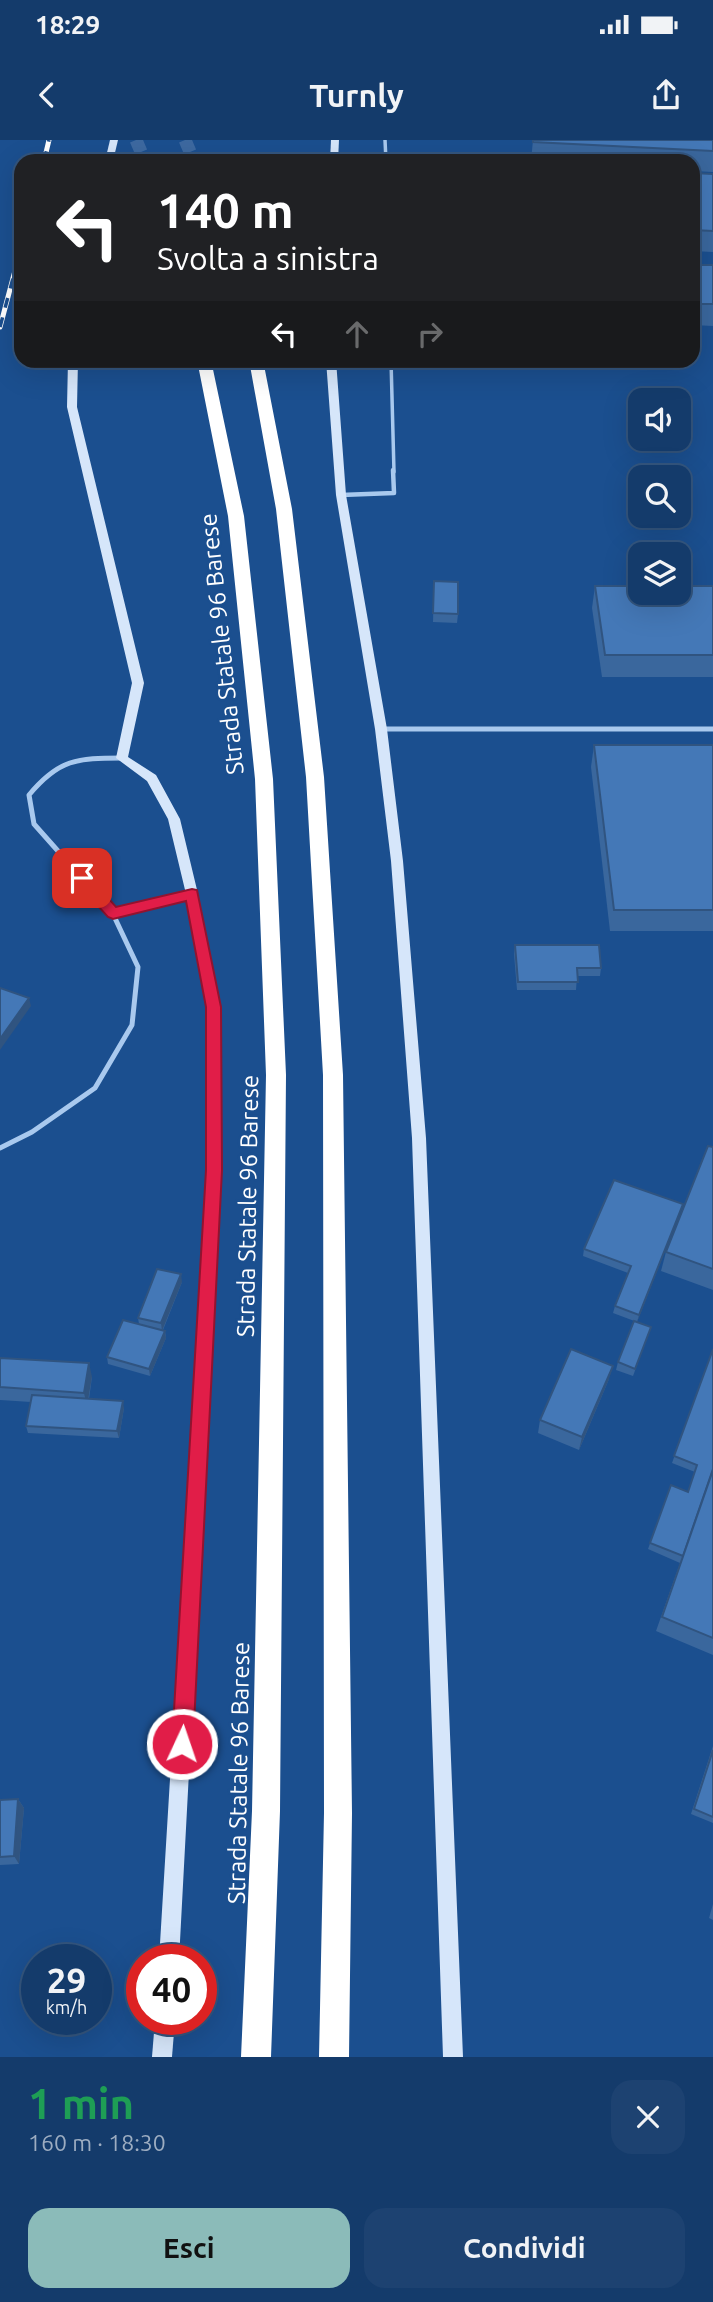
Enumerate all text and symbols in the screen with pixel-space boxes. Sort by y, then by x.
text: 18:29 [35,10,100,39]
icon: back [28,76,66,114]
icon: share [647,76,685,114]
text: Turnly [309,77,404,113]
icon: left [42,182,133,273]
text: 140 m [157,182,294,237]
text: Svolta a sinistra [157,240,379,276]
icon: left [265,315,303,353]
icon: ahead [338,315,376,353]
icon: right [411,315,449,353]
map controls [628,388,691,605]
button: sound [628,388,691,451]
button: search [628,465,691,528]
street label: Strada Statale 96 Barese [194,512,249,776]
button: layers [628,542,691,605]
pin [52,848,112,908]
icon: arrive [63,859,101,897]
street label: Strada Statale 96 Barese [232,1075,263,1337]
street label: Strada Statale 96 Barese [223,1642,254,1904]
position arrow [145,1707,219,1781]
speed limit sign: 40 [126,1944,217,2035]
text: 29 [47,1960,86,2000]
text: km/h [46,1997,87,2017]
text: 1 min [28,2080,134,2127]
button: close [611,2080,685,2154]
text: 160 m · 18:30 [28,2130,166,2155]
button: Esci [28,2208,350,2288]
button: Condividi [364,2208,685,2288]

